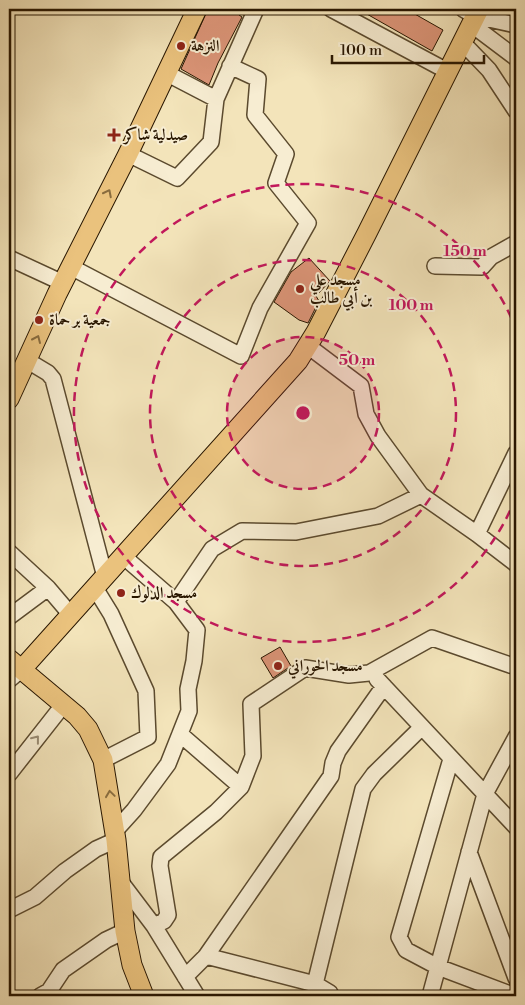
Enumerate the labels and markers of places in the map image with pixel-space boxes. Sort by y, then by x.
place label: النزهة [191,36,219,56]
marker: النزهة [175,40,187,52]
place label: صيدلية شاكر [122,125,188,145]
marker: صيدلية شاكر [108,129,120,141]
place label: مسجد علي بن أبي طالب [309,270,372,311]
marker: مسجد علي بن أبي طالب [294,283,306,295]
place label: جمعية بر حماة [49,310,111,330]
marker: جمعية بر حماة [33,314,45,326]
centre of rings [294,404,312,422]
place label: مسجد الدلوك [131,583,197,603]
marker: مسجد الدلوك [115,587,127,599]
place label: مسجد الحوراني [287,656,363,679]
marker: مسجد الحوراني [272,660,284,672]

